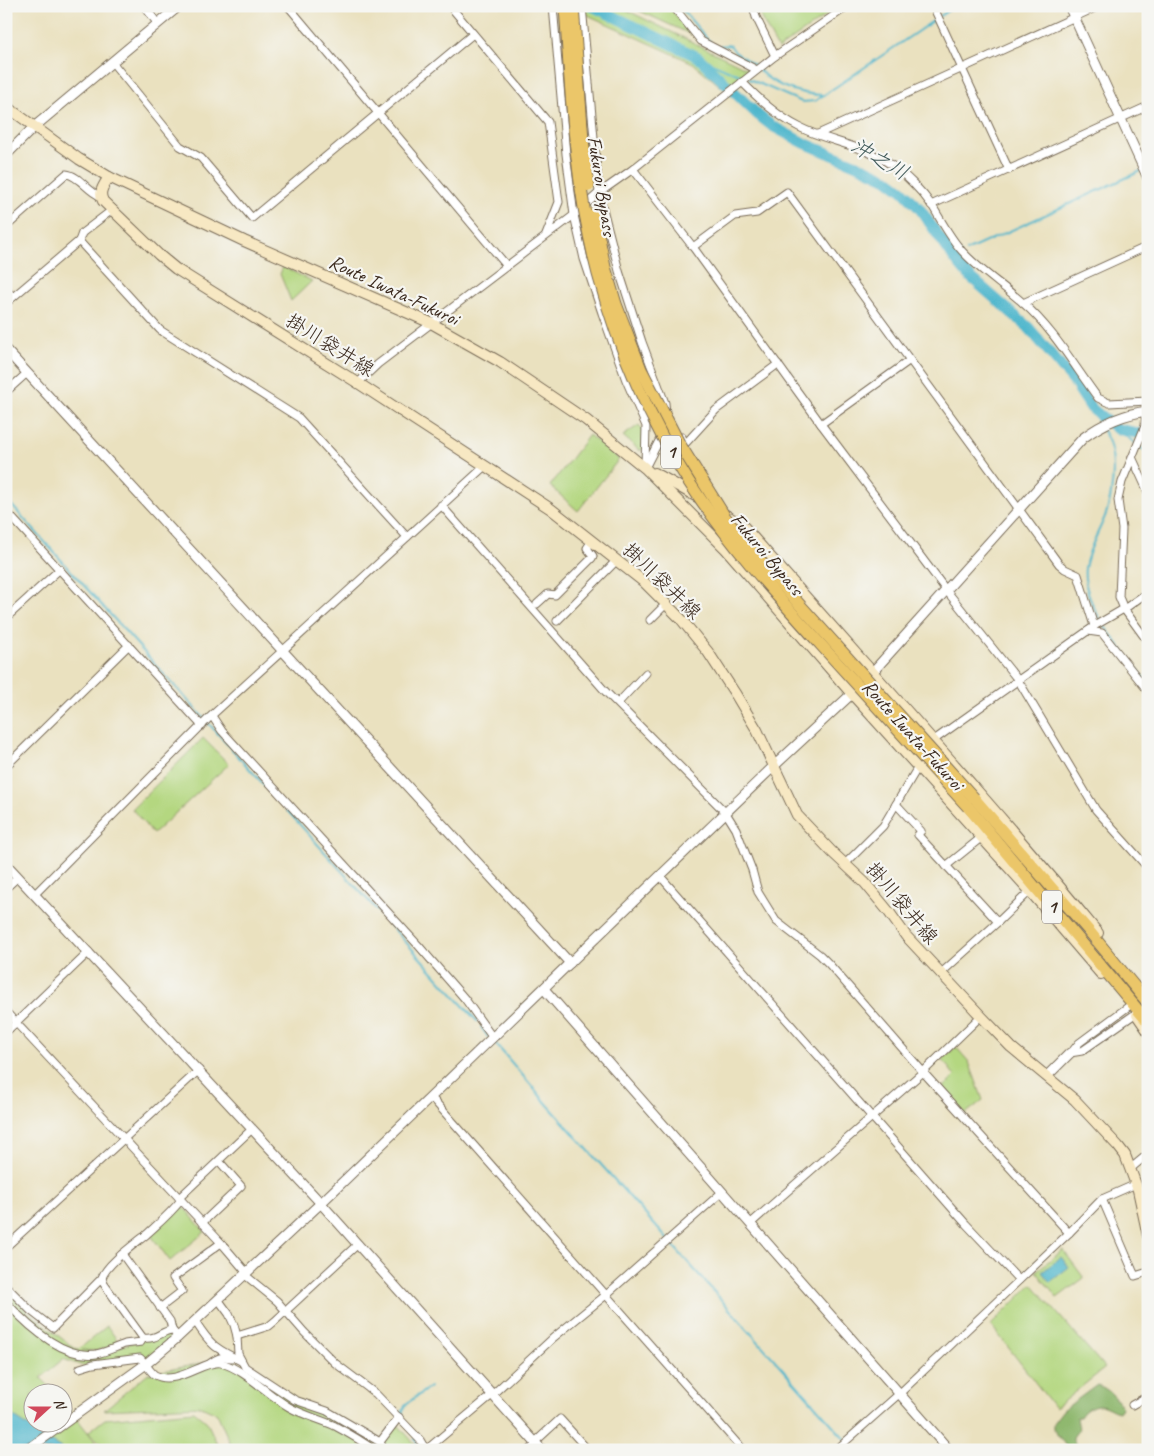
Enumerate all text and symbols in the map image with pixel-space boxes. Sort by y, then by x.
water label: 沖之川 [846,132,914,186]
street label: Fukuroi Bypass [582,134,623,240]
street label: Route Iwata-Fukuroi [325,249,465,332]
street label: 掛川袋井線 [281,308,379,382]
road number: 1 [661,436,681,468]
street label: Fukuroi Bypass [725,507,810,602]
street label: 掛川袋井線 [617,537,707,625]
street label: Route Iwata-Fukuroi [857,674,971,797]
street label: 掛川袋井線 [860,857,944,949]
road number: 1 [1042,890,1062,924]
north arrow [22,1384,72,1434]
text: N [50,1396,70,1413]

